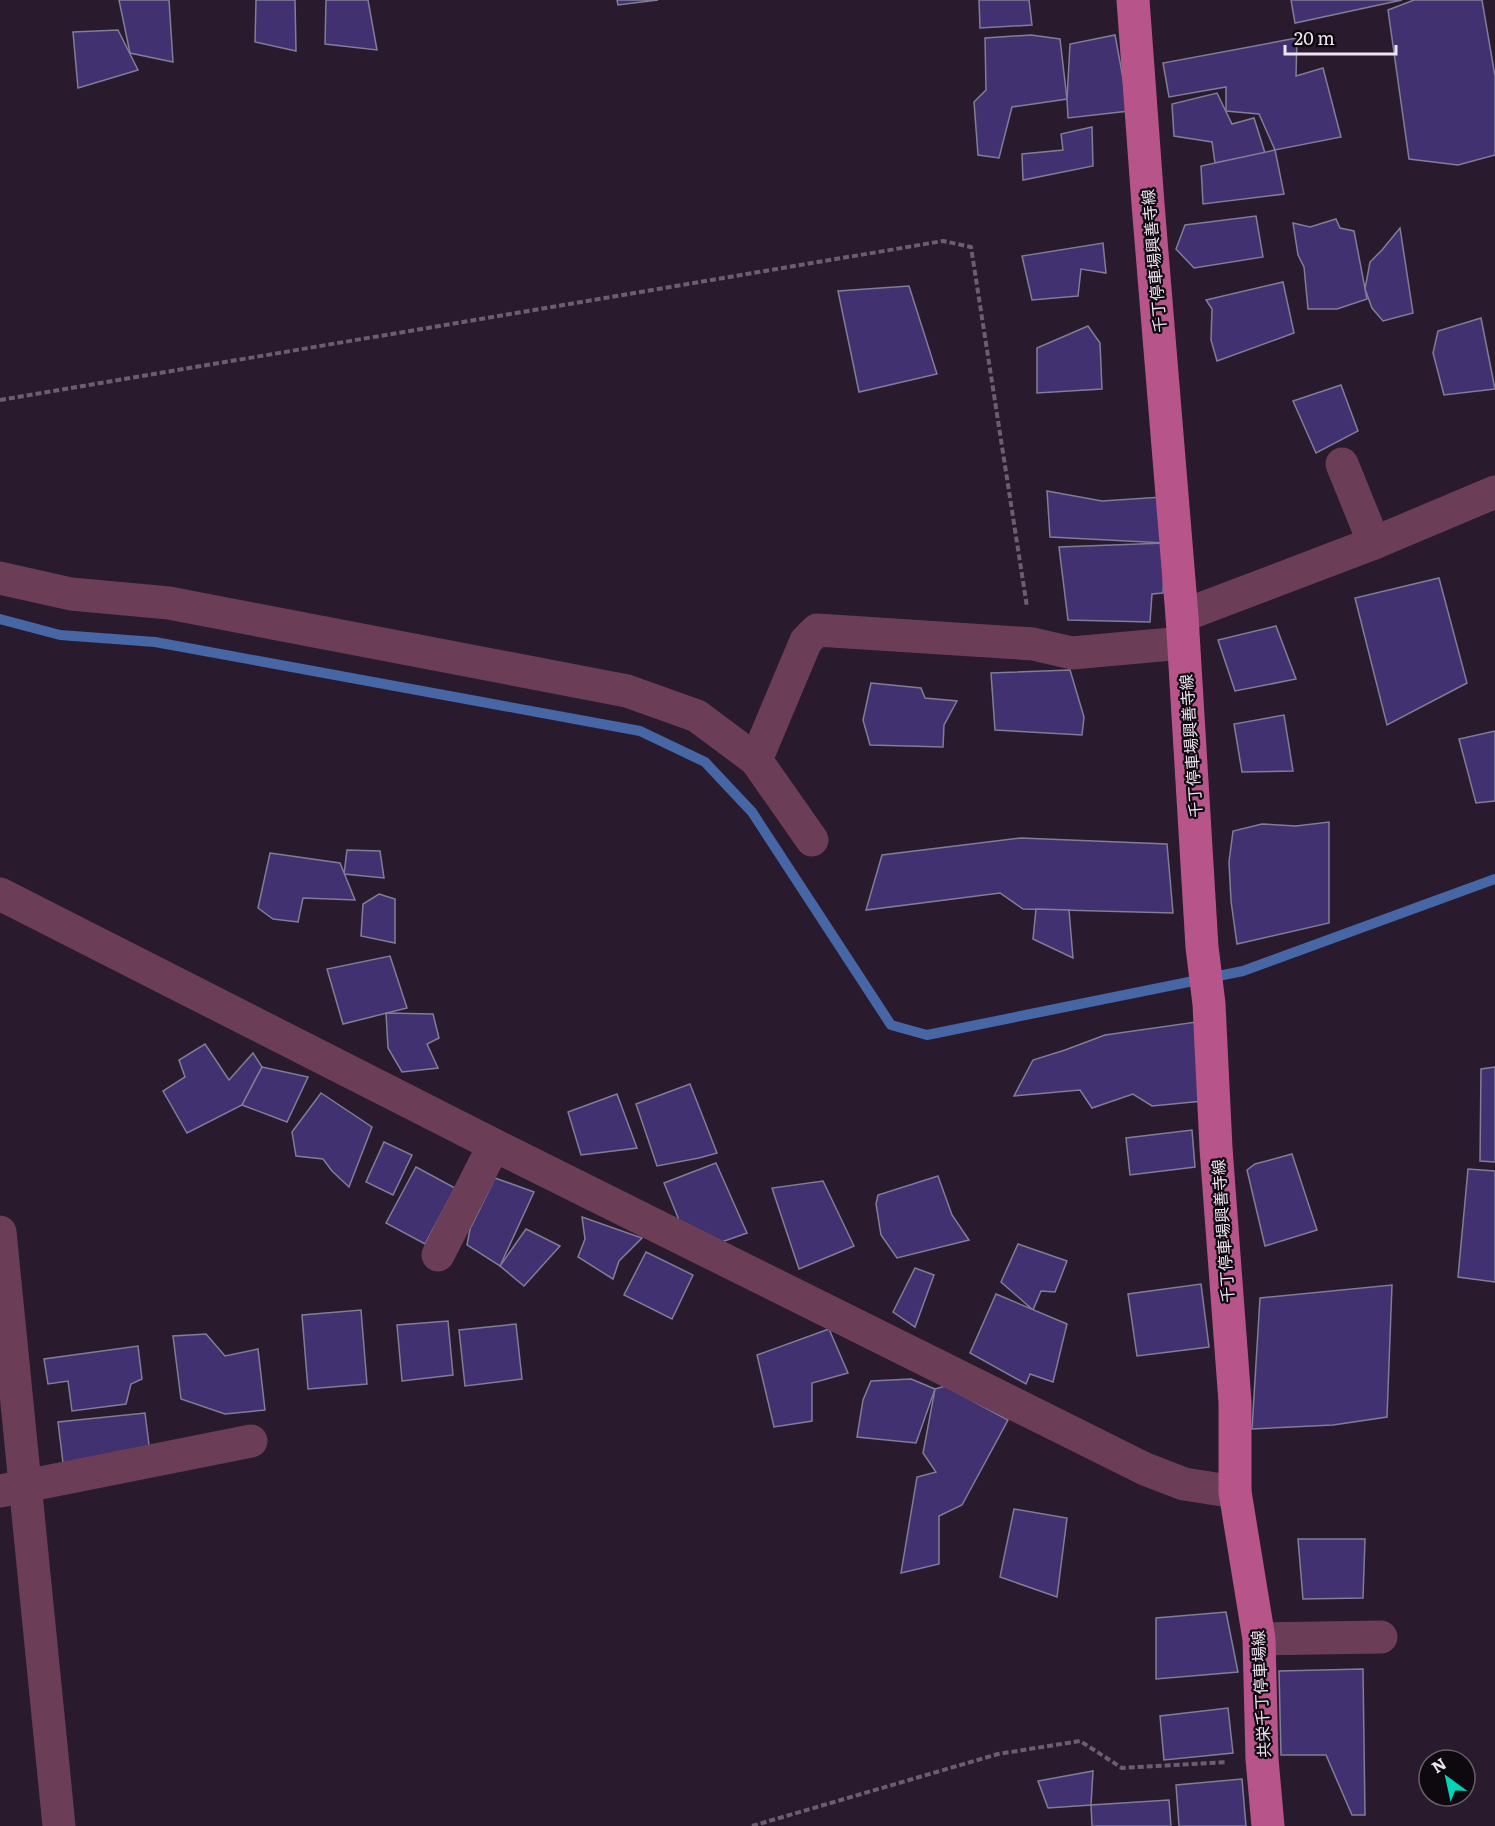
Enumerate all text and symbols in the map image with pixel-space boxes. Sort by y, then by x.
scale bar [1285,18,1396,56]
text: 20 m [1294,24,1335,51]
street label: 千丁停車場興善寺線 [1135,188,1171,334]
street label: 千丁停車場興善寺線 [1173,673,1207,819]
street label: 千丁停車場興善寺線 [1205,1158,1239,1304]
street label: 共栄千丁停車場線 [1245,1629,1275,1759]
north arrow [1417,1748,1477,1808]
text: N [1426,1751,1450,1778]

